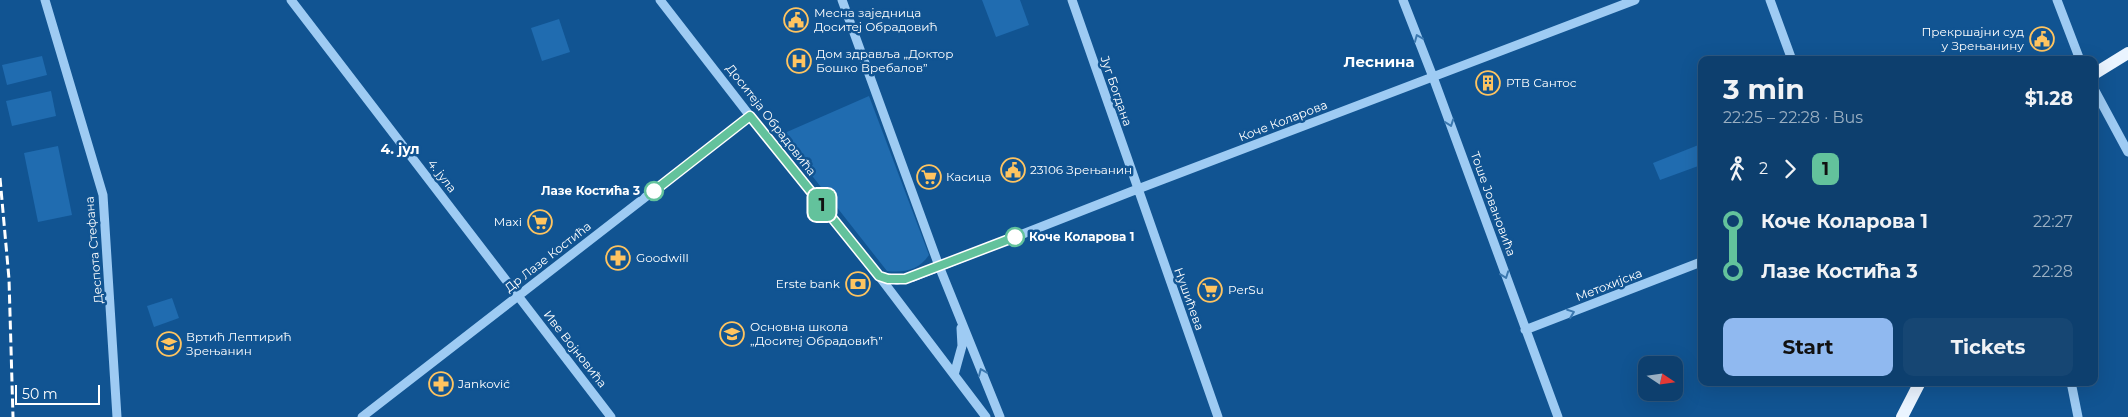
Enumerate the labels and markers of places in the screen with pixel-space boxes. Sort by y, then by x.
place label: Месна заједница Доситеј Обрадовић [814,5,938,34]
public building icon: Месна заједница Доситеј Обрадовић [783,7,809,33]
place label: Прекршајни суд у Зрењанину [1921,24,2024,53]
public building icon: Прекршајни суд у Зрењанину [2029,26,2055,52]
place label: Дом здравља „Доктор Бошко Вребалов” [816,46,953,75]
hospital icon: Дом здравља „Доктор Бошко Вребалов” [786,48,812,74]
building icon: РТВ Сантос [1475,70,1501,96]
place label: РТВ Сантос [1506,75,1577,90]
public building icon: 23106 Зрењанин [1000,157,1026,183]
place label: 23106 Зрењанин [1030,162,1132,177]
supermarket icon: Касица [916,164,942,190]
place label: Касица [946,169,991,184]
marker: Лазе Костића 3 [644,181,664,201]
place label: Лазе Костића 3 [541,183,640,198]
supermarket icon: Maxi [527,209,553,235]
place label: Maxi [494,214,522,229]
marker: Коче Коларова 1 [1005,227,1025,247]
place label: Коче Коларова 1 [1029,229,1134,244]
pharmacy icon: Goodwill [605,245,631,271]
place label: Goodwill [636,250,689,265]
bank icon: Erste bank [845,271,871,297]
place label: Erste bank [776,276,841,291]
supermarket icon: PerSu [1197,277,1223,303]
place label: PerSu [1228,282,1264,297]
place label: Основна школа „Доситеј Обрадовић” [750,319,883,348]
school or university icon: Основна школа „Доситеј Обрадовић” [719,321,745,347]
place label: Вртић Лептирић Зрењанин [186,329,291,358]
school or university icon: Вртић Лептирић Зрењанин [156,331,182,357]
pharmacy icon: Janković [428,371,454,397]
place label: Janković [457,376,510,391]

